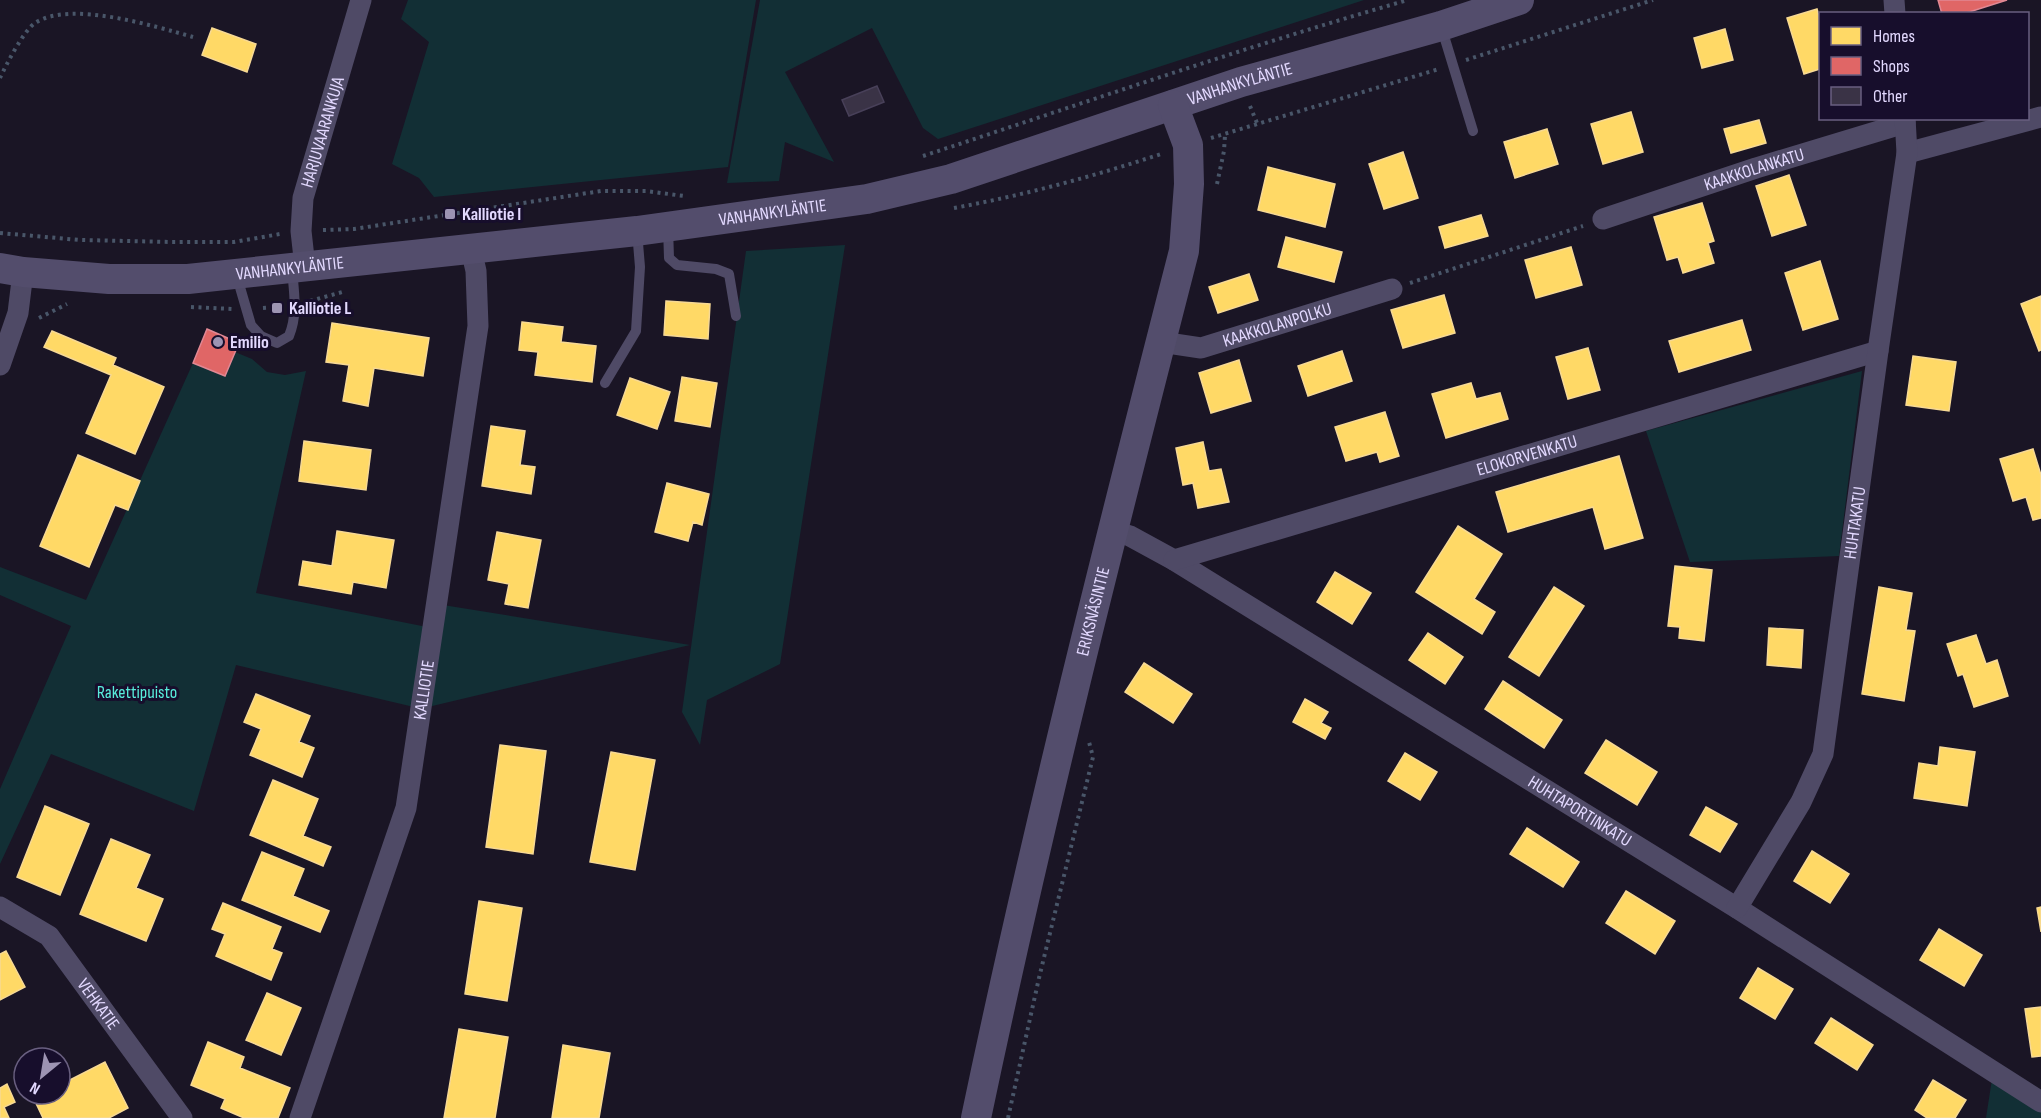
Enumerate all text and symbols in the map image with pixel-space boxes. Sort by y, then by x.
legend [1819,12,2029,120]
text: Homes [1873,26,1915,47]
text: Shops [1873,56,1910,77]
street label: VANHANKYLÄNTIE [1185,58,1295,110]
street label: HARJUVAARANKUJA [296,74,349,190]
text: Other [1873,86,1907,107]
street label: KAAKKOLANKATU [1701,144,1807,195]
street label: VANHANKYLÄNTIE [717,194,828,230]
place label: Kalliotie I [462,204,521,225]
marker: Kalliotie I [443,207,457,221]
street label: VANHANKYLÄNTIE [235,252,345,284]
place label: Kalliotie L [289,298,351,319]
street label: KAAKKOLANPOLKU [1220,298,1334,351]
marker: Kalliotie L [270,301,284,315]
place label: Emilio [230,332,269,353]
marker: Emilio [211,335,225,349]
street label: ELOKORVENKATU [1474,430,1580,480]
street label: HUHTAKATU [1839,485,1870,560]
street label: ERIKSNÄSINTIE [1072,565,1114,658]
street label: KALLIOTIE [409,659,438,721]
park label: Rakettipuisto [97,682,177,703]
street label: HUHTAPORTINKATU [1524,771,1635,851]
street label: VEHKATIE [73,974,124,1034]
north arrow [12,1046,72,1106]
text: N [27,1077,44,1098]

